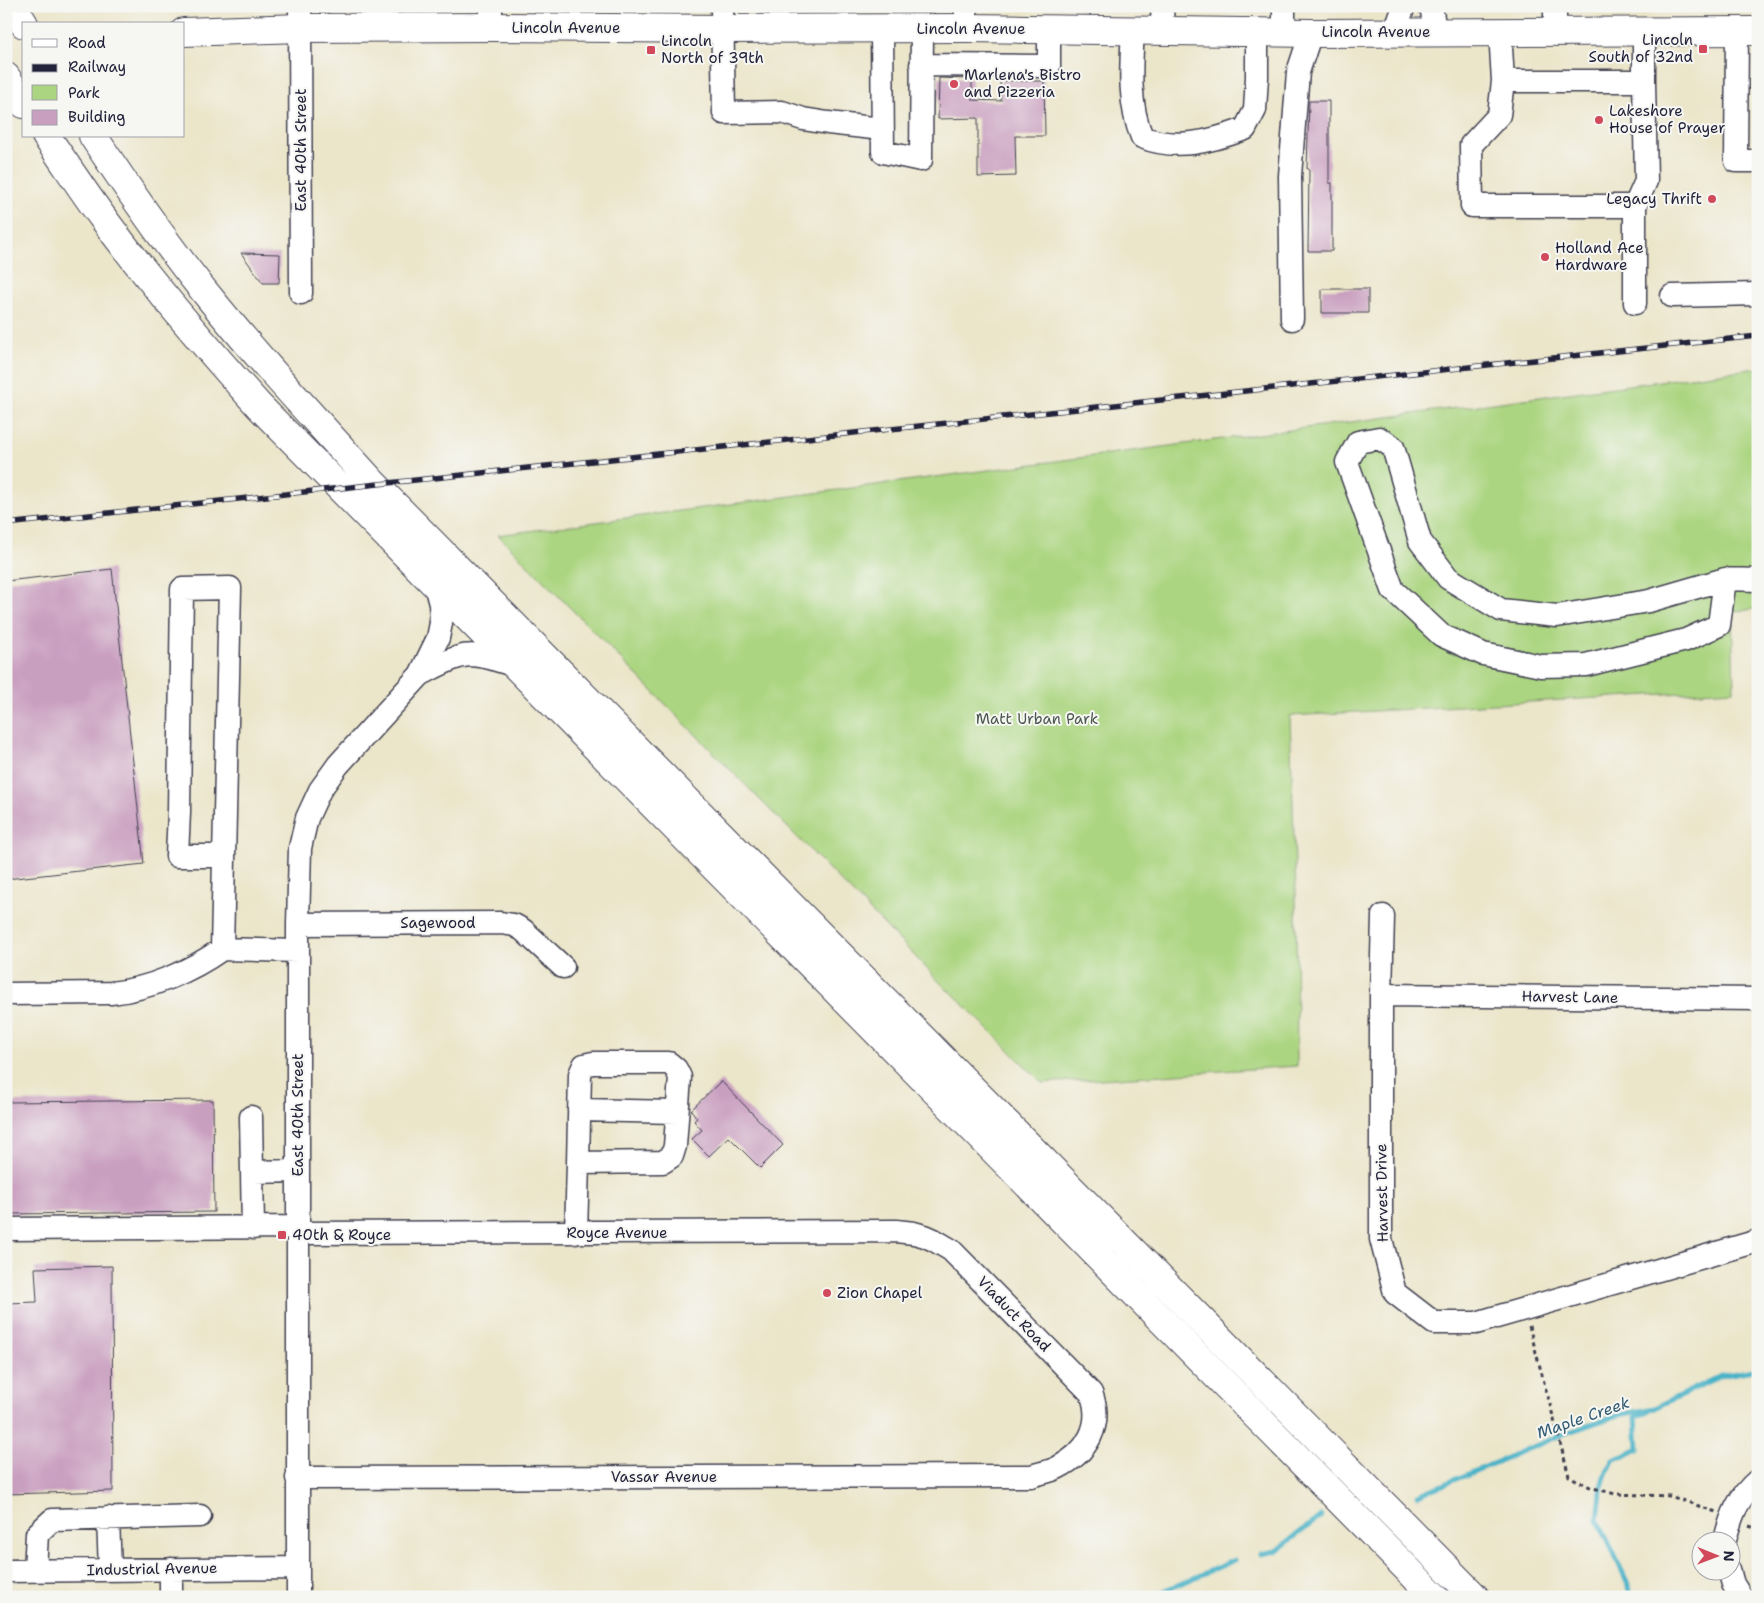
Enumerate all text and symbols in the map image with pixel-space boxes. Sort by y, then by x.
street label: Lincoln Avenue [512,18,620,38]
street label: Lincoln Avenue [917,19,1025,39]
legend [22,22,185,138]
street label: Lincoln Avenue [1322,22,1430,42]
place label: Lincoln South of 32nd [1589,30,1693,67]
place label: Lincoln North of 39th [661,31,764,68]
text: Road [68,33,106,53]
marker: Lincoln South of 32nd [1697,43,1709,55]
marker: Lincoln North of 39th [645,44,657,56]
text: Railway [68,57,126,77]
place label: Marlena's Bistro and Pizzeria [964,65,1081,102]
marker: Marlena's Bistro and Pizzeria [948,78,960,90]
text: Park [68,83,100,103]
street label: East 40th Street [291,89,311,211]
place label: Lakeshore House of Prayer [1609,101,1725,138]
text: Building [68,107,125,127]
marker: Lakeshore House of Prayer [1593,114,1605,126]
place label: Legacy Thrift [1606,189,1702,209]
marker: Legacy Thrift [1706,193,1718,205]
place label: Holland Ace Hardware [1555,238,1644,275]
marker: Holland Ace Hardware [1539,251,1551,263]
park label: Matt Urban Park [976,709,1098,729]
street label: Sagewood [400,913,476,933]
street label: Harvest Lane [1521,986,1619,1008]
street label: East 40th Street [288,1054,308,1176]
street label: Harvest Drive [1371,1143,1393,1243]
street label: Royce Avenue [566,1223,668,1243]
place label: 40th & Royce [292,1225,391,1245]
marker: 40th & Royce [276,1229,288,1241]
street label: Viaduct Road [973,1272,1055,1356]
place label: Zion Chapel [837,1283,923,1303]
marker: Zion Chapel [821,1287,833,1299]
water label: Maple Creek [1534,1392,1633,1443]
street label: Vassar Avenue [611,1467,717,1487]
north arrow [1692,1530,1742,1580]
text: N [1720,1551,1738,1562]
street label: Industrial Avenue [86,1558,218,1580]

